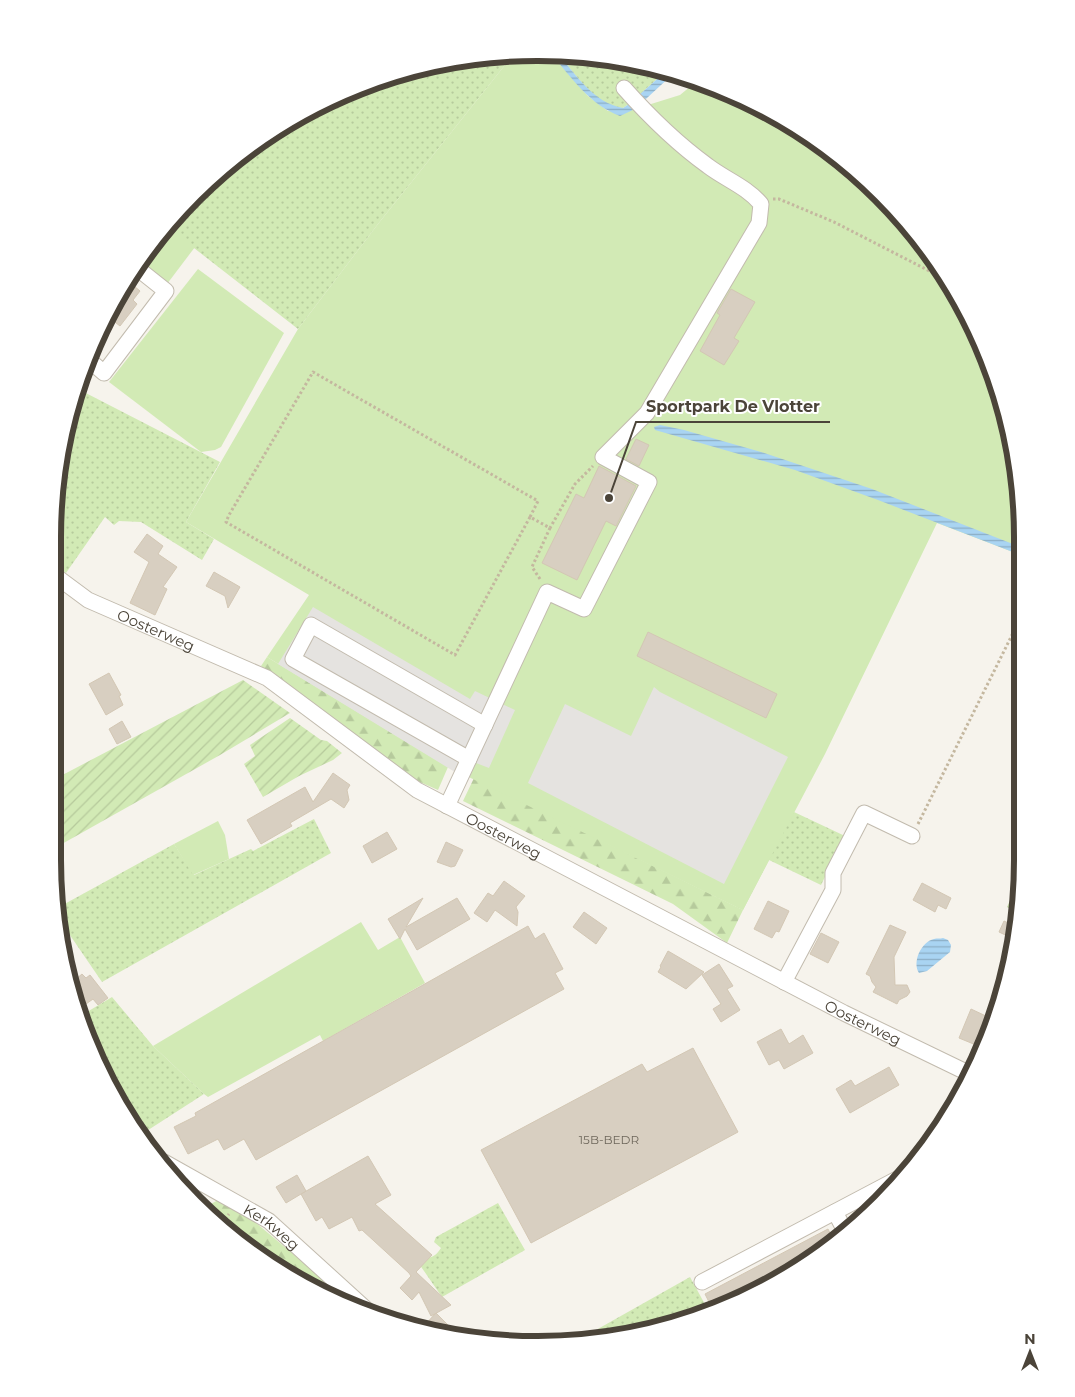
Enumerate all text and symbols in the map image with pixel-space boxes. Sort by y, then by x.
callout: Sportpark De Vlotter [636,391,830,422]
text: Sportpark De Vlotter [646,397,820,416]
street label: Oosterweg [114,604,198,655]
street label: Oosterweg [463,808,545,863]
street label: Oosterweg [822,995,904,1049]
house number: 15B-BEDR [579,1132,640,1147]
street label: Kerkweg [240,1199,304,1254]
north arrow [1005,1327,1055,1377]
text: N [1024,1330,1036,1348]

